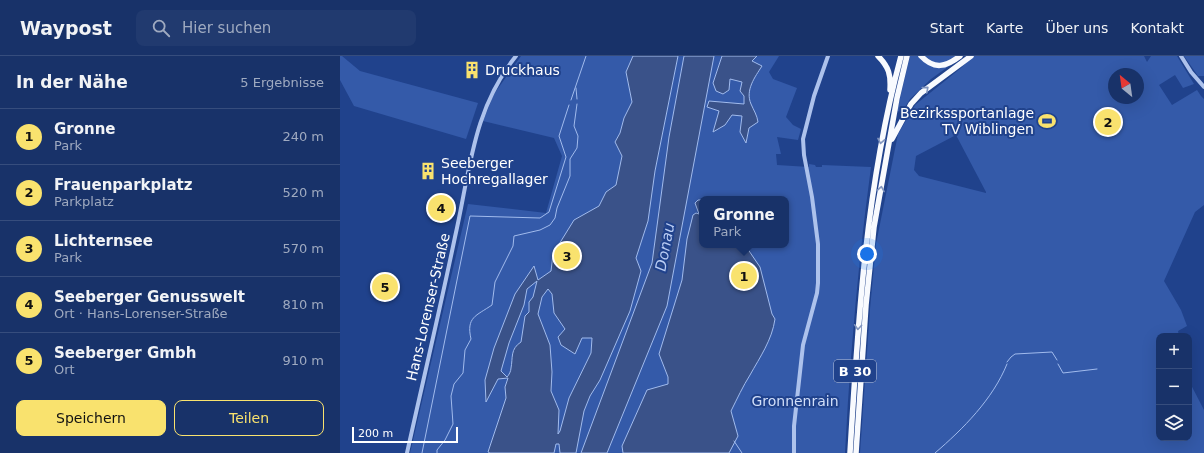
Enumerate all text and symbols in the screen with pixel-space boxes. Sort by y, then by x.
search box [136,10,416,46]
text: Waypost [20,17,112,39]
icon: search [150,17,172,39]
text: Hier suchen [182,19,271,37]
text: Start [930,20,964,36]
text: Karte [986,20,1023,36]
text: Über uns [1045,20,1108,36]
text: Kontakt [1130,20,1184,36]
building icon: Druckhaus [462,60,482,80]
place label: Druckhaus [485,62,560,78]
north arrow [1108,68,1144,104]
text: In der Nähe [16,72,128,92]
text: 5 Ergebnisse [240,75,324,90]
one-way arrow [921,87,928,94]
place label: Bezirkssportanlage TV Wiblingen [900,105,1034,137]
pin: 2 [1095,107,1121,137]
sports icon: Bezirkssportanlage TV Wiblingen [1037,111,1057,131]
text: Gronne [54,120,116,138]
text: 1 [24,129,34,144]
text: 240 m [282,129,324,144]
text: Park [54,138,82,153]
one-way arrow [878,138,886,144]
place label: Seeberger Hochregallager [441,155,548,187]
building icon: Seeberger Hochregallager [418,161,438,181]
text: Frauenparkplatz [54,176,192,194]
text: 2 [24,185,34,200]
text: 520 m [282,185,324,200]
one-way arrow [876,186,884,192]
pin: 4 [428,193,454,223]
text: Parkplatz [54,194,114,209]
popup [699,196,789,248]
text: Gronne [713,206,775,224]
water label: Donau [651,221,679,273]
text: Park [713,224,741,239]
street label: Hans-Lorenser-Straße [403,231,453,383]
text: Lichternsee [54,232,153,250]
text: 3 [24,241,34,256]
text: 570 m [282,241,324,256]
pin: 3 [554,241,580,271]
your location [857,244,877,264]
text: Park [54,250,82,265]
pin: 1 [731,261,757,291]
pin: 5 [372,272,398,302]
text: Seeberger Genusswelt [54,288,245,306]
text: 4 [24,297,34,312]
text: 810 m [282,297,324,312]
text: Ort · Hans-Lorenser-Straße [54,306,228,321]
one-way arrow [853,324,862,330]
map controls [1156,333,1192,441]
button: + [1156,333,1192,369]
text: Seeberger Gmbh [54,344,196,362]
text: 5 [24,353,34,368]
text: 910 m [282,353,324,368]
road number: B 30 [834,360,876,382]
text: Ort [54,362,75,377]
button: − [1156,369,1192,405]
park label: Gronnenrain [751,393,839,409]
button: Speichern [16,400,166,436]
button: Teilen [174,400,324,436]
button: layers [1156,405,1192,441]
scale bar [352,425,458,444]
text: 200 m [358,427,393,440]

